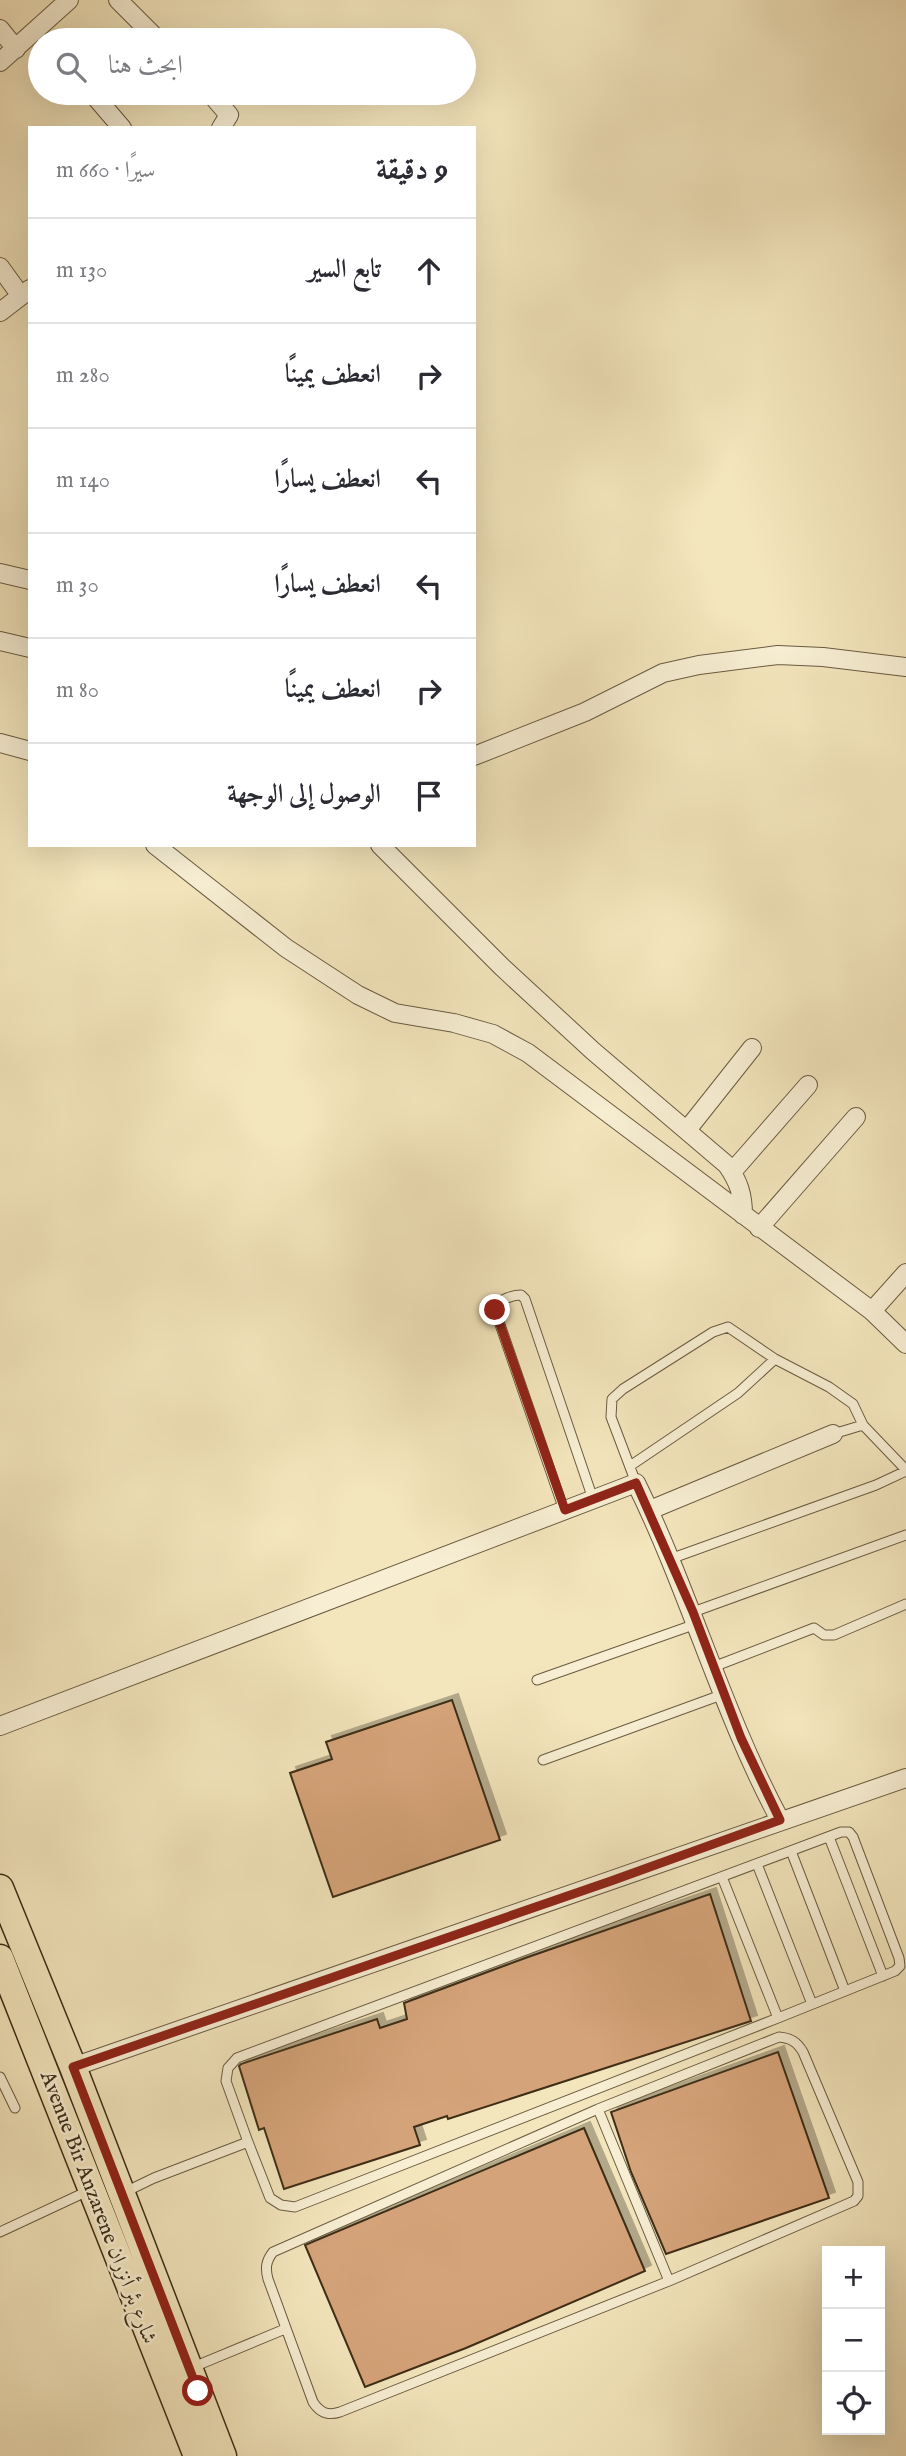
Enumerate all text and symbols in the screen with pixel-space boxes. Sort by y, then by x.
search box [28,28,476,105]
icon: search [52,48,90,86]
text: ابحث هنا [108,49,183,82]
text: 9 دقيقة [376,152,448,190]
text: سيرًا · 660 m [56,156,155,185]
icon: ahead [410,252,448,290]
text: تابع السير [307,253,381,286]
text: 130 m [56,256,107,285]
icon: right [410,357,448,395]
text: انعطف يمينًا [285,358,381,391]
text: 280 m [56,361,110,390]
icon: left [410,462,448,500]
text: انعطف يسارًا [274,463,381,496]
text: 140 m [56,466,110,495]
icon: left [410,567,448,605]
text: انعطف يسارًا [274,568,381,601]
text: 30 m [56,571,99,600]
icon: right [410,672,448,710]
text: انعطف يمينًا [285,673,381,706]
text: 80 m [56,676,99,705]
icon: arrive [410,777,448,815]
text: الوصول إلى الوجهة [227,778,381,811]
route end [479,1294,510,1325]
street label: Avenue Bir Anzarene شارع بئر أنزران [30,2065,165,2349]
map controls [822,2246,885,2435]
button: + [822,2246,885,2309]
button: − [822,2309,885,2372]
button: locate [822,2372,885,2435]
route start [182,2375,213,2406]

